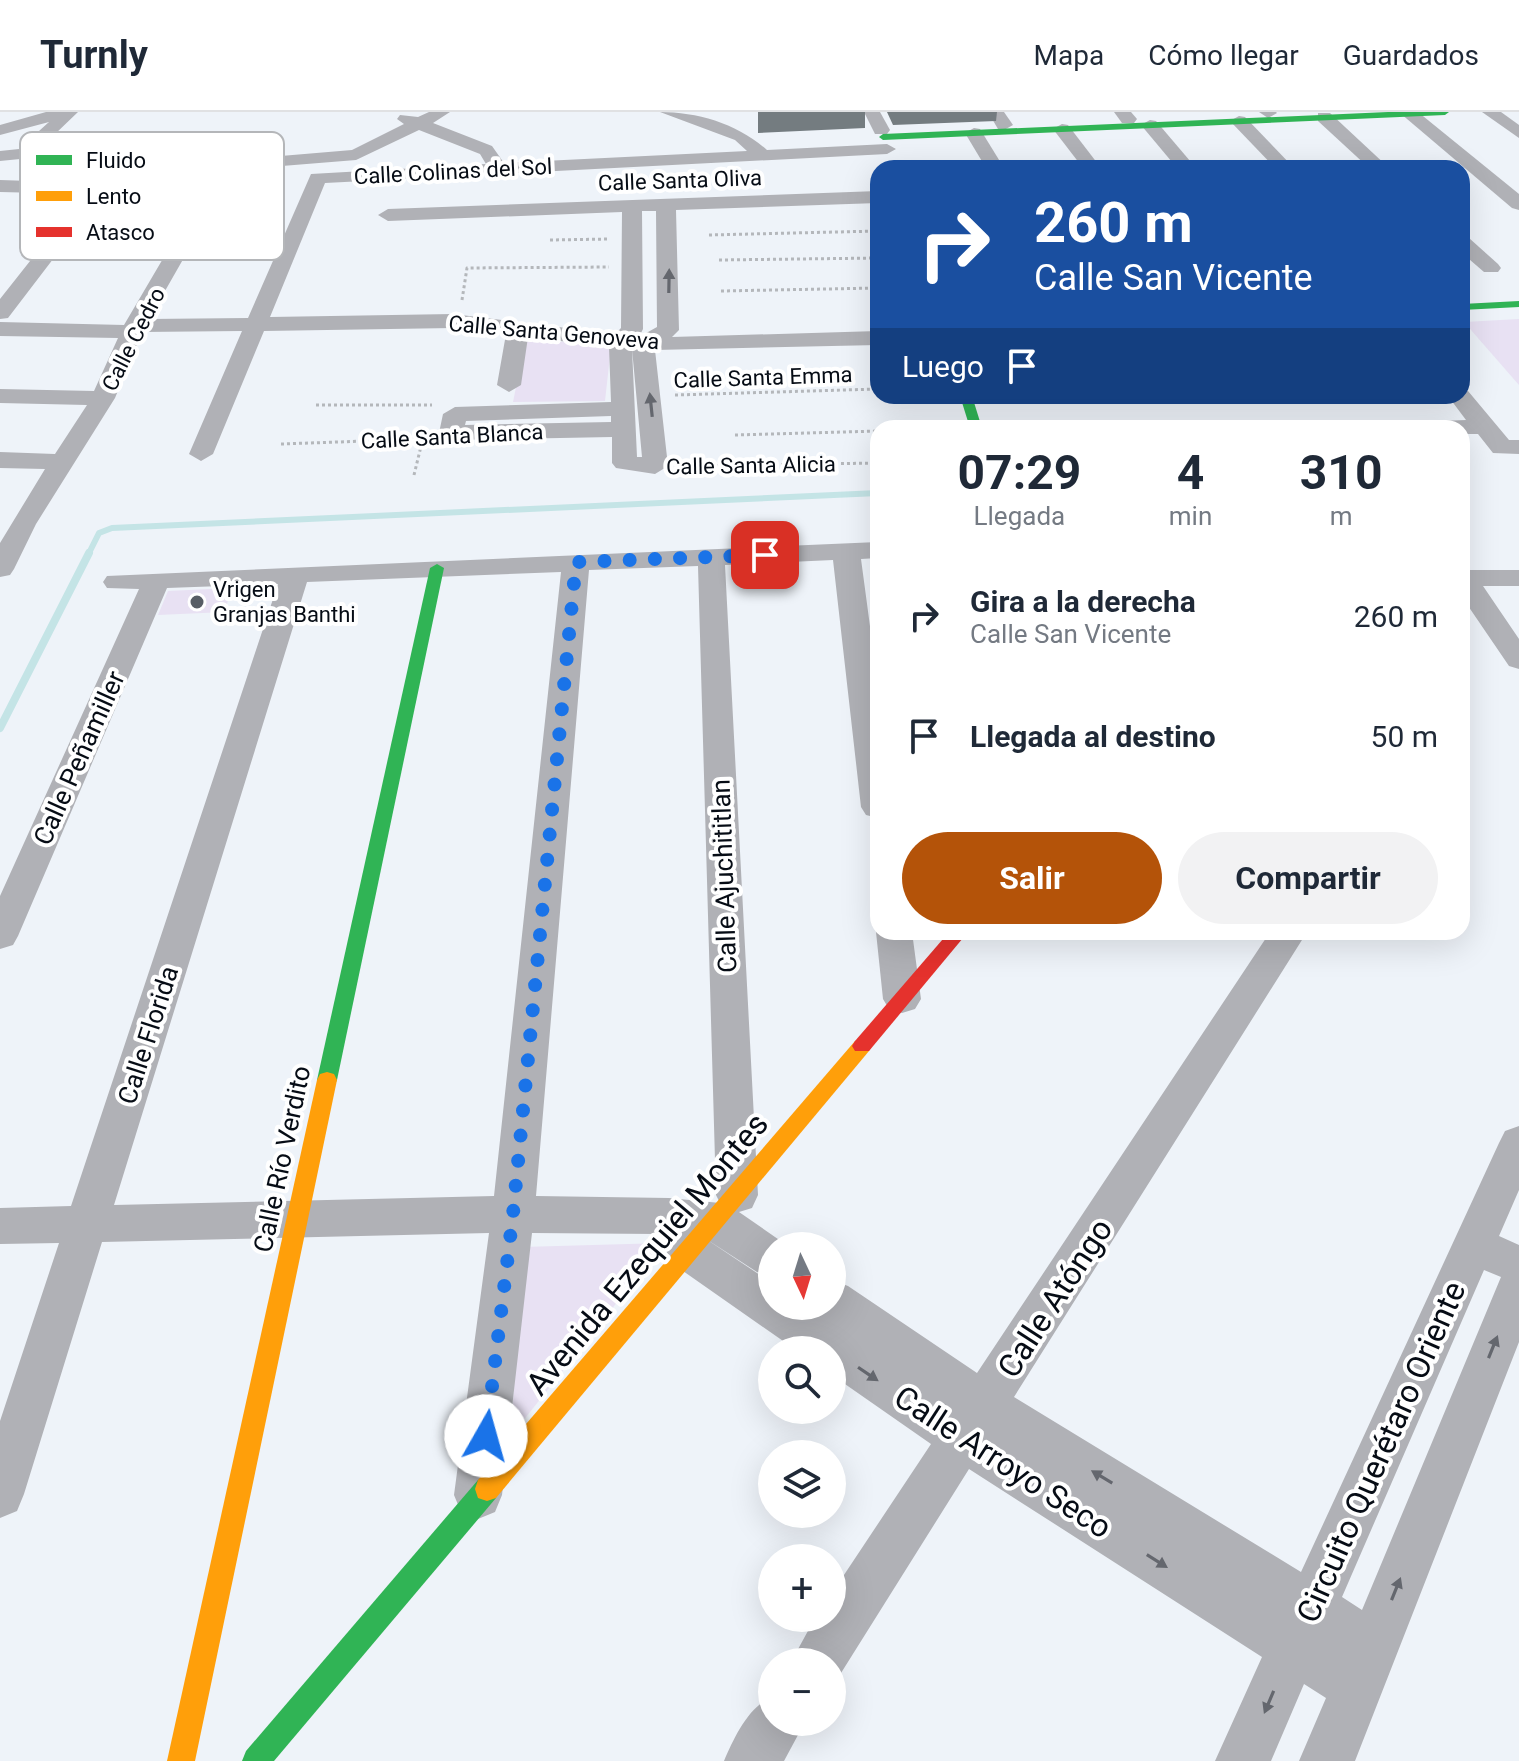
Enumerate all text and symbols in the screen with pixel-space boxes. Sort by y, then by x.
text: Turnly [40,33,148,77]
text: Mapa [1034,39,1104,72]
text: Cómo llegar [1148,39,1299,72]
text: Guardados [1343,39,1479,72]
legend [20,132,284,260]
text: Fluido [86,148,146,173]
street label: Calle Colinas del Sol [353,154,553,189]
street label: Calle Santa Oliva [598,165,763,196]
text: Lento [86,184,141,209]
text: 260 m [1034,190,1193,256]
icon: right [902,192,1006,296]
text: Atasco [86,220,155,245]
text: Calle San Vicente [1034,257,1313,299]
one-way arrow [663,268,675,293]
street label: Calle Cedro [97,284,170,395]
street label: Calle Santa Genoveva [447,311,660,354]
icon: arrive [1000,344,1044,388]
text: Luego [902,349,984,384]
street label: Calle Santa Emma [673,362,853,393]
one-way arrow [644,392,657,417]
street label: Calle Santa Blanca [360,419,544,454]
text: 07:29 [958,444,1081,501]
text: 4 [1177,444,1204,501]
text: 310 [1300,444,1382,501]
street label: Calle Santa Alicia [666,452,836,479]
text: Llegada [974,501,1065,531]
text: min [1169,501,1212,531]
text: m [1330,501,1353,531]
pin [731,521,799,589]
icon: arrive [743,533,787,577]
place label: Vrigen Granjas Banthi [213,577,356,627]
text: Gira a la derecha [970,584,1196,619]
marker: Vrigen Granjas Banthi [188,593,206,611]
icon: right [902,594,946,638]
text: 260 m [1354,599,1438,634]
text: Calle San Vicente [970,619,1171,649]
street label: Calle Peñamiller [27,666,131,849]
icon: arrive [902,714,946,758]
text: Llegada al destino [970,719,1216,754]
text: 50 m [1371,719,1438,754]
street label: Calle Ajuchititlan [706,779,742,973]
button: Salir [902,832,1162,924]
button: Compartir [1178,832,1438,924]
street label: Calle Florida [112,962,184,1108]
street label: Calle Río Verdito [248,1063,316,1255]
street label: Avenida Ezequiel Montes [518,1105,776,1403]
street label: Calle Atóngo [990,1211,1120,1385]
north arrow [758,1232,846,1320]
map controls [758,1232,846,1736]
street label: Circuito Querétaro Oriente [1289,1276,1473,1628]
one-way arrow [1486,1335,1499,1359]
button: search [758,1336,846,1424]
one-way arrow [858,1366,879,1381]
street label: Calle Arroyo Seco [887,1378,1119,1546]
position arrow [444,1394,528,1478]
button: layers [758,1440,846,1528]
one-way arrow [1091,1470,1113,1484]
button: + [758,1544,846,1632]
one-way arrow [1146,1554,1168,1568]
one-way arrow [1390,1577,1403,1601]
button: − [758,1648,846,1736]
one-way arrow [1262,1690,1276,1714]

